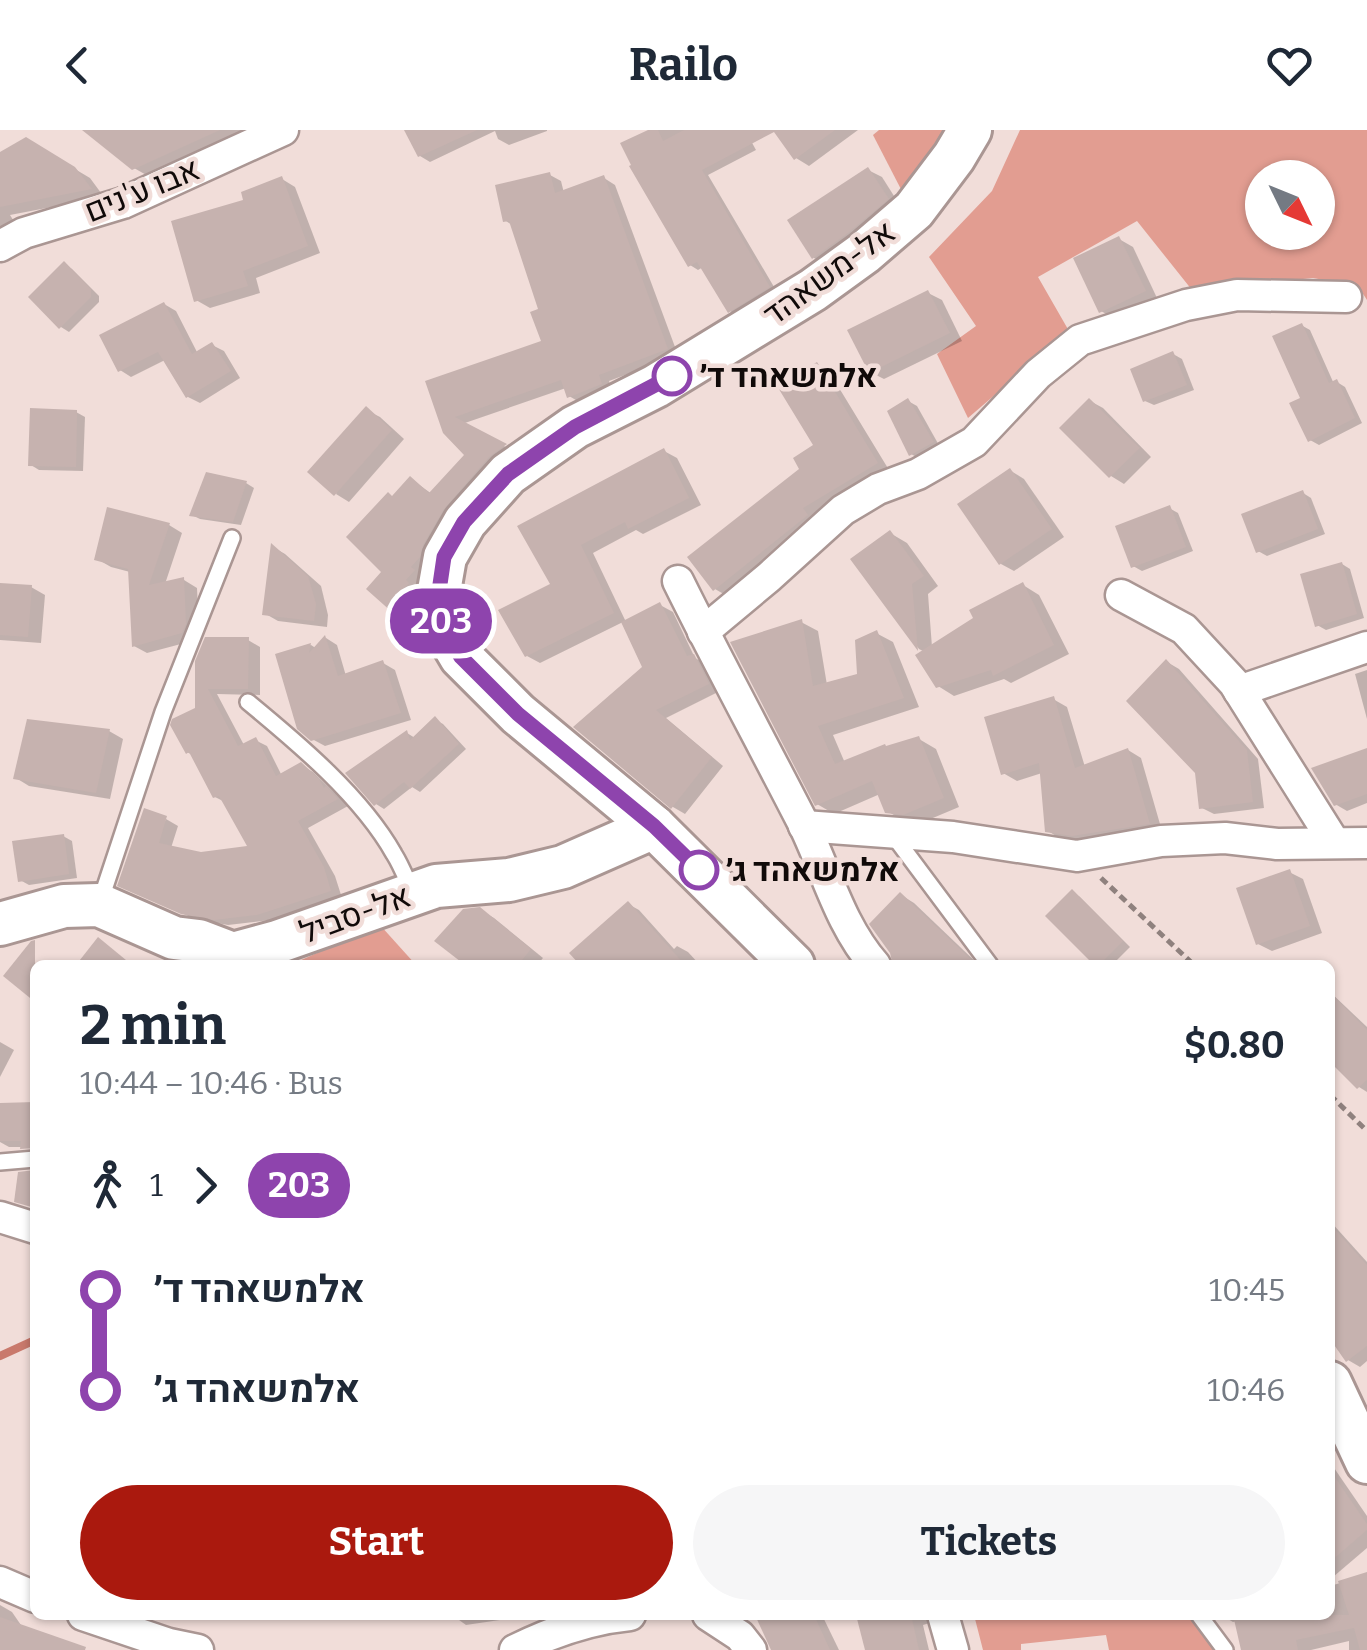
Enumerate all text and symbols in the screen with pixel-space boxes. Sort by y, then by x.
icon: back [50,38,105,93]
text: Railo [629,38,738,92]
icon: heart [1262,38,1317,93]
street label: אבו ע'נים [79,150,205,230]
north arrow [1245,160,1335,250]
map controls [1245,160,1335,250]
street label: אל-משאהד [756,213,902,333]
marker: אלמשאהד ד׳ [653,357,691,395]
place label: אלמשאהד ד׳ [700,357,878,395]
line badge: 203 [384,588,498,654]
text: 203 [410,600,472,642]
marker: אלמשאהד ג׳ [680,851,718,889]
place label: אלמשאהד ג׳ [726,851,900,889]
street label: אל-סביל [294,876,416,952]
text: 2 min [80,993,226,1059]
text: $0.80 [1184,1022,1285,1068]
text: 10:44 – 10:46 · Bus [80,1064,343,1102]
icon: walk [80,1158,135,1213]
icon: forward [178,1158,233,1213]
text: 203 [268,1164,330,1206]
text: 1 [150,1166,163,1204]
text: אלמשאהד ד׳ [154,1266,365,1312]
text: 10:45 [1209,1271,1285,1309]
text: אלמשאהד ג׳ [154,1366,360,1412]
text: 10:46 [1207,1371,1285,1409]
button: Start [80,1485,673,1600]
button: Tickets [693,1485,1285,1600]

